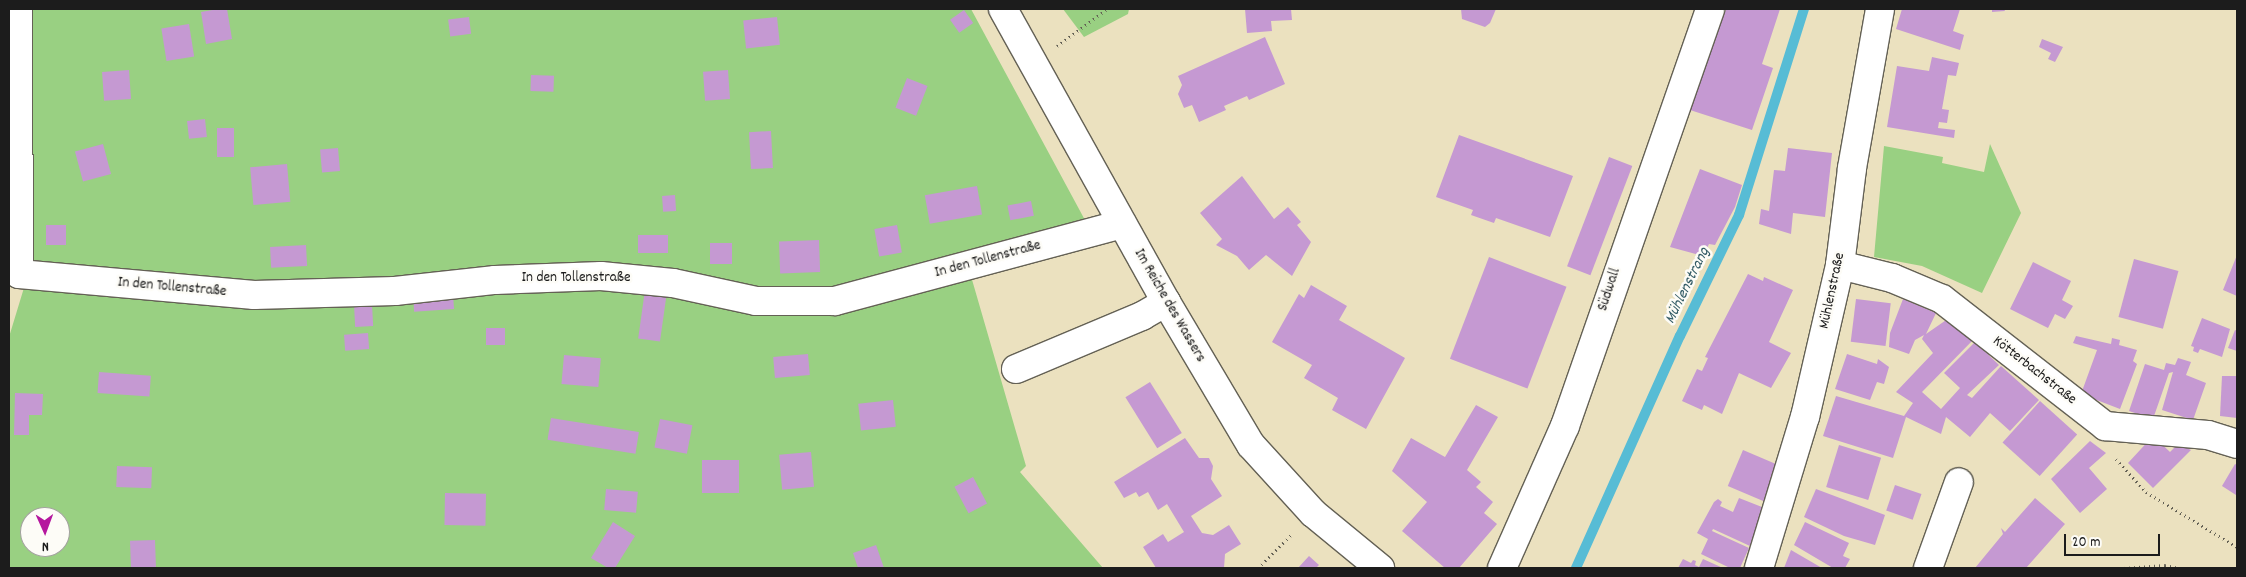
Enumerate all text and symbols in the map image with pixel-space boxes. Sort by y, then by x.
street label: In den Tollenstraße [933,237,1043,283]
water label: Mühlenstrang [1661,245,1715,327]
street label: Im Reiche des Wassers [1129,246,1209,366]
street label: Mühlenstraße [1816,251,1850,331]
street label: Südwall [1595,266,1625,314]
street label: In den Tollenstraße [521,270,631,288]
street label: In den Tollenstraße [117,274,227,302]
street label: Kötterbachstraße [1988,333,2080,409]
north arrow [20,507,70,557]
scale bar [2066,524,2162,556]
text: 20 m [2072,532,2100,554]
text: N [42,536,49,556]

